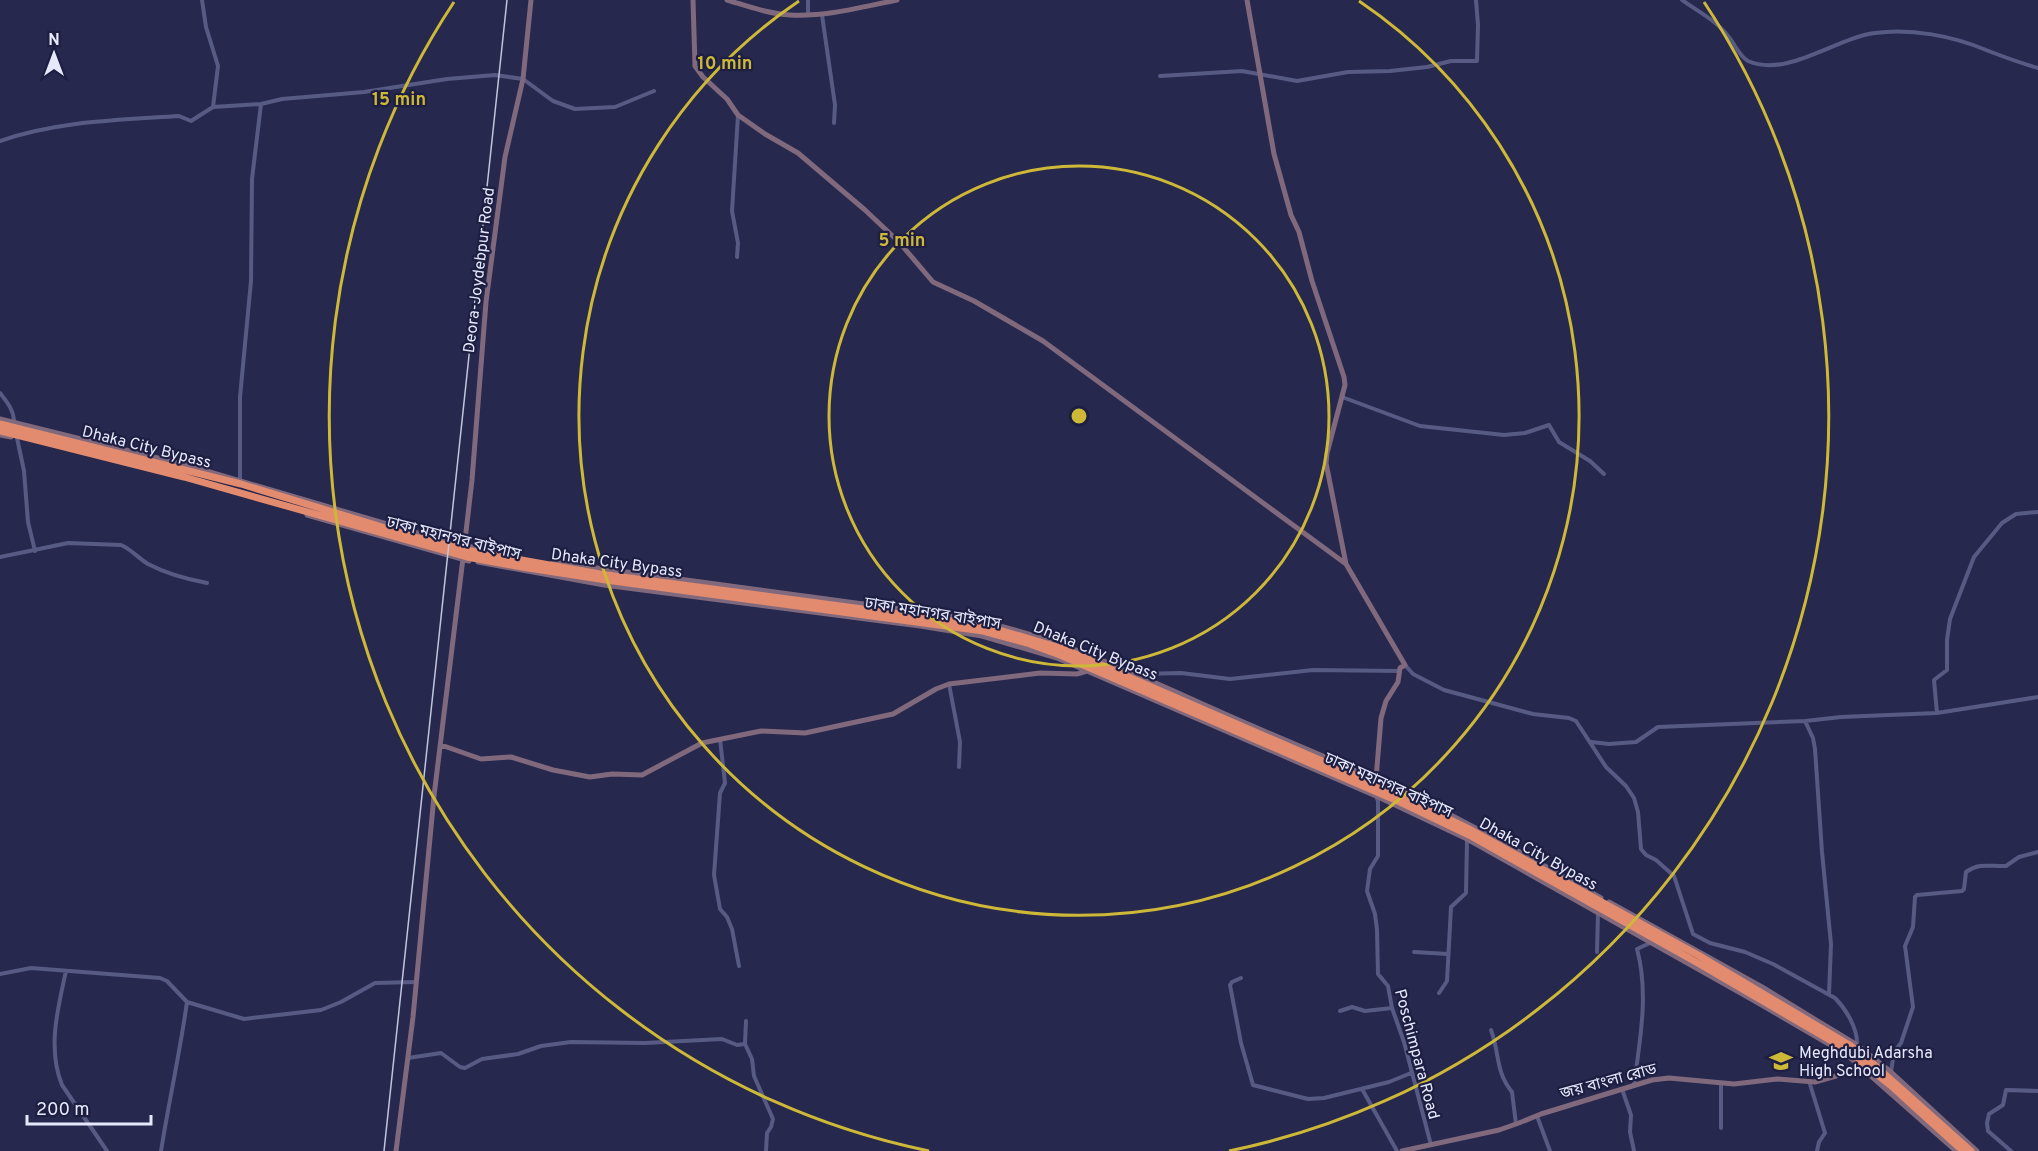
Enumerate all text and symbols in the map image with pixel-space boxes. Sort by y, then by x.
north arrow [24,24,84,84]
text: N [48,31,60,51]
text: 10 min [697,53,753,76]
text: 15 min [372,89,426,112]
street label: Deora-Joydebpur Road [460,186,500,354]
text: 5 min [878,230,926,253]
centre of rings [1069,406,1089,426]
street label: Dhaka City Bypass [80,422,213,474]
street label: ঢাকা মহানগর বাইপাস [383,511,524,566]
street label: Dhaka City Bypass [550,545,684,583]
street label: ঢাকা মহানগর বাইপাস [862,592,1003,635]
street label: Dhaka City Bypass [1030,618,1160,686]
street label: ঢাকা মহানগর বাইপাস [1320,747,1457,823]
street label: Dhaka City Bypass [1475,814,1601,896]
street label: Poschimpara Road [1389,987,1443,1122]
place label: Meghdubi Adarsha High School [1799,1044,1933,1082]
school or university icon: Meghdubi Adarsha High School [1768,1048,1794,1074]
street label: জয় বাংলা রোড [1557,1059,1660,1105]
scale bar [27,1088,152,1126]
text: 200 m [36,1099,89,1122]

